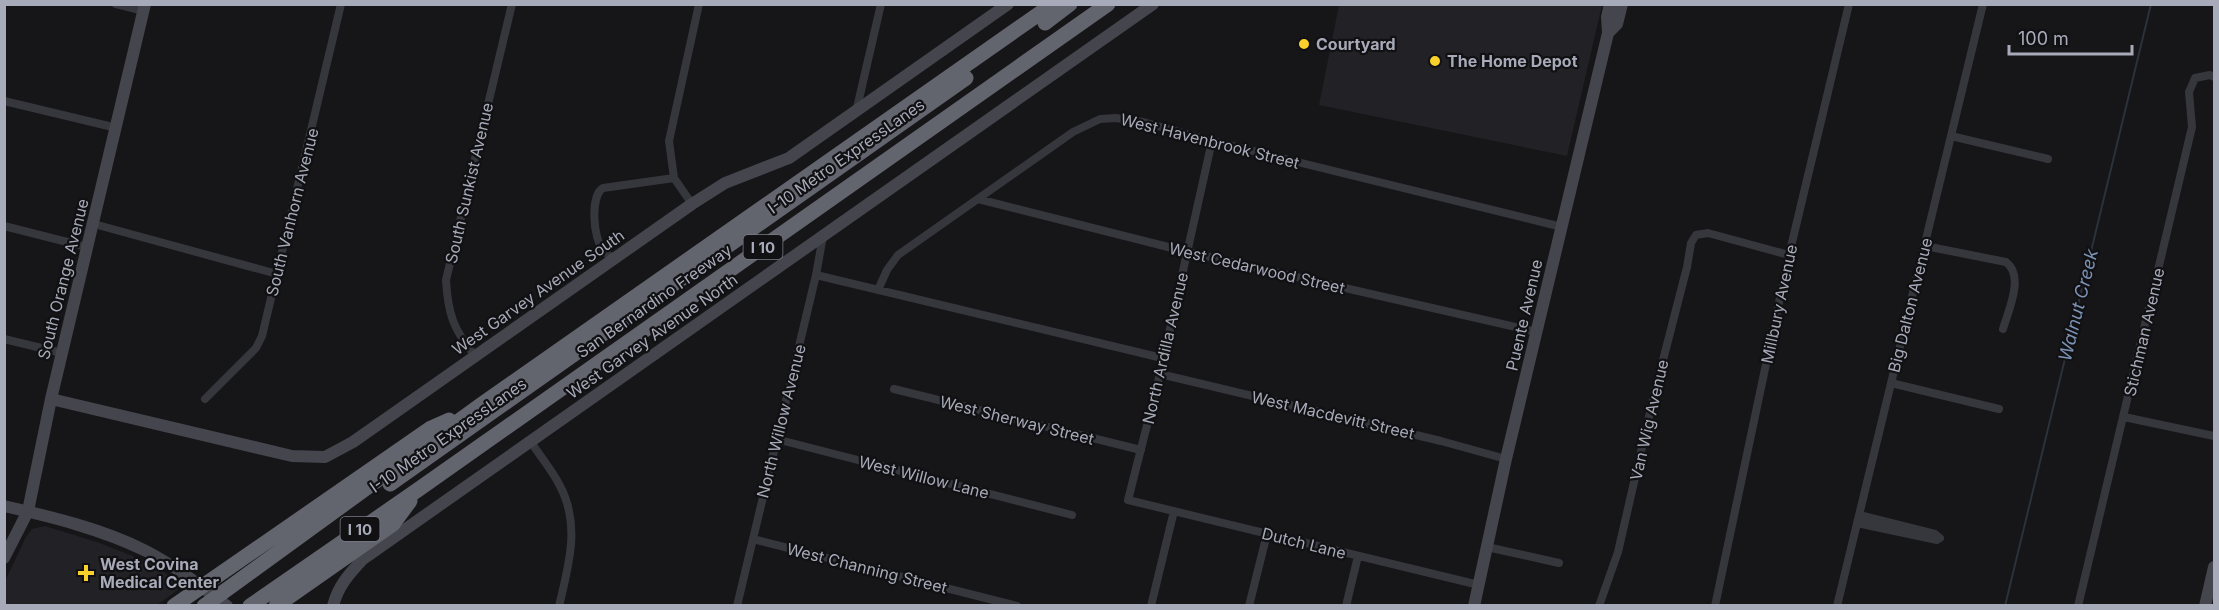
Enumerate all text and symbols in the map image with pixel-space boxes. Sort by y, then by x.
scale bar [2009,18,2132,56]
text: 100 m [2018,28,2069,49]
place label: Courtyard [1316,34,1396,54]
marker: Courtyard [1297,37,1311,51]
place label: The Home Depot [1447,51,1578,71]
marker: The Home Depot [1428,54,1442,68]
street label: I-10 Metro ExpressLanes [764,94,928,218]
street label: South Sunkist Avenue [441,100,497,266]
street label: West Havenbrook Street [1118,109,1302,173]
street label: South Vanhorn Avenue [261,126,323,298]
street label: South Orange Avenue [33,197,93,361]
street label: West Garvey Avenue South [448,225,628,359]
road number: I 10 [744,235,783,259]
street label: Big Dalton Avenue [1884,236,1936,374]
street label: West Cedarwood Street [1167,238,1347,298]
street label: San Bernardino Freeway [573,240,735,362]
street label: Millbury Avenue [1757,243,1801,365]
water label: Walnut Creek [2054,246,2102,363]
street label: Puente Avenue [1501,257,1547,373]
street label: Stichman Avenue [2120,266,2168,398]
street label: West Garvey Avenue North [563,269,741,403]
street label: North Ardilla Avenue [1138,270,1192,426]
street label: North Willow Avenue [752,342,810,500]
street label: Van Wig Avenue [1625,358,1673,482]
street label: I-10 Metro ExpressLanes [366,373,530,497]
street label: West Macdevitt Street [1250,387,1416,443]
street label: West Sherway Street [938,391,1096,449]
street label: West Willow Lane [857,451,991,503]
road number: I 10 [340,517,380,541]
street label: Dutch Lane [1260,523,1348,563]
street label: West Channing Street [785,538,949,598]
place label: West Covina Medical Center [100,554,219,592]
marker: West Covina Medical Center [77,564,95,582]

